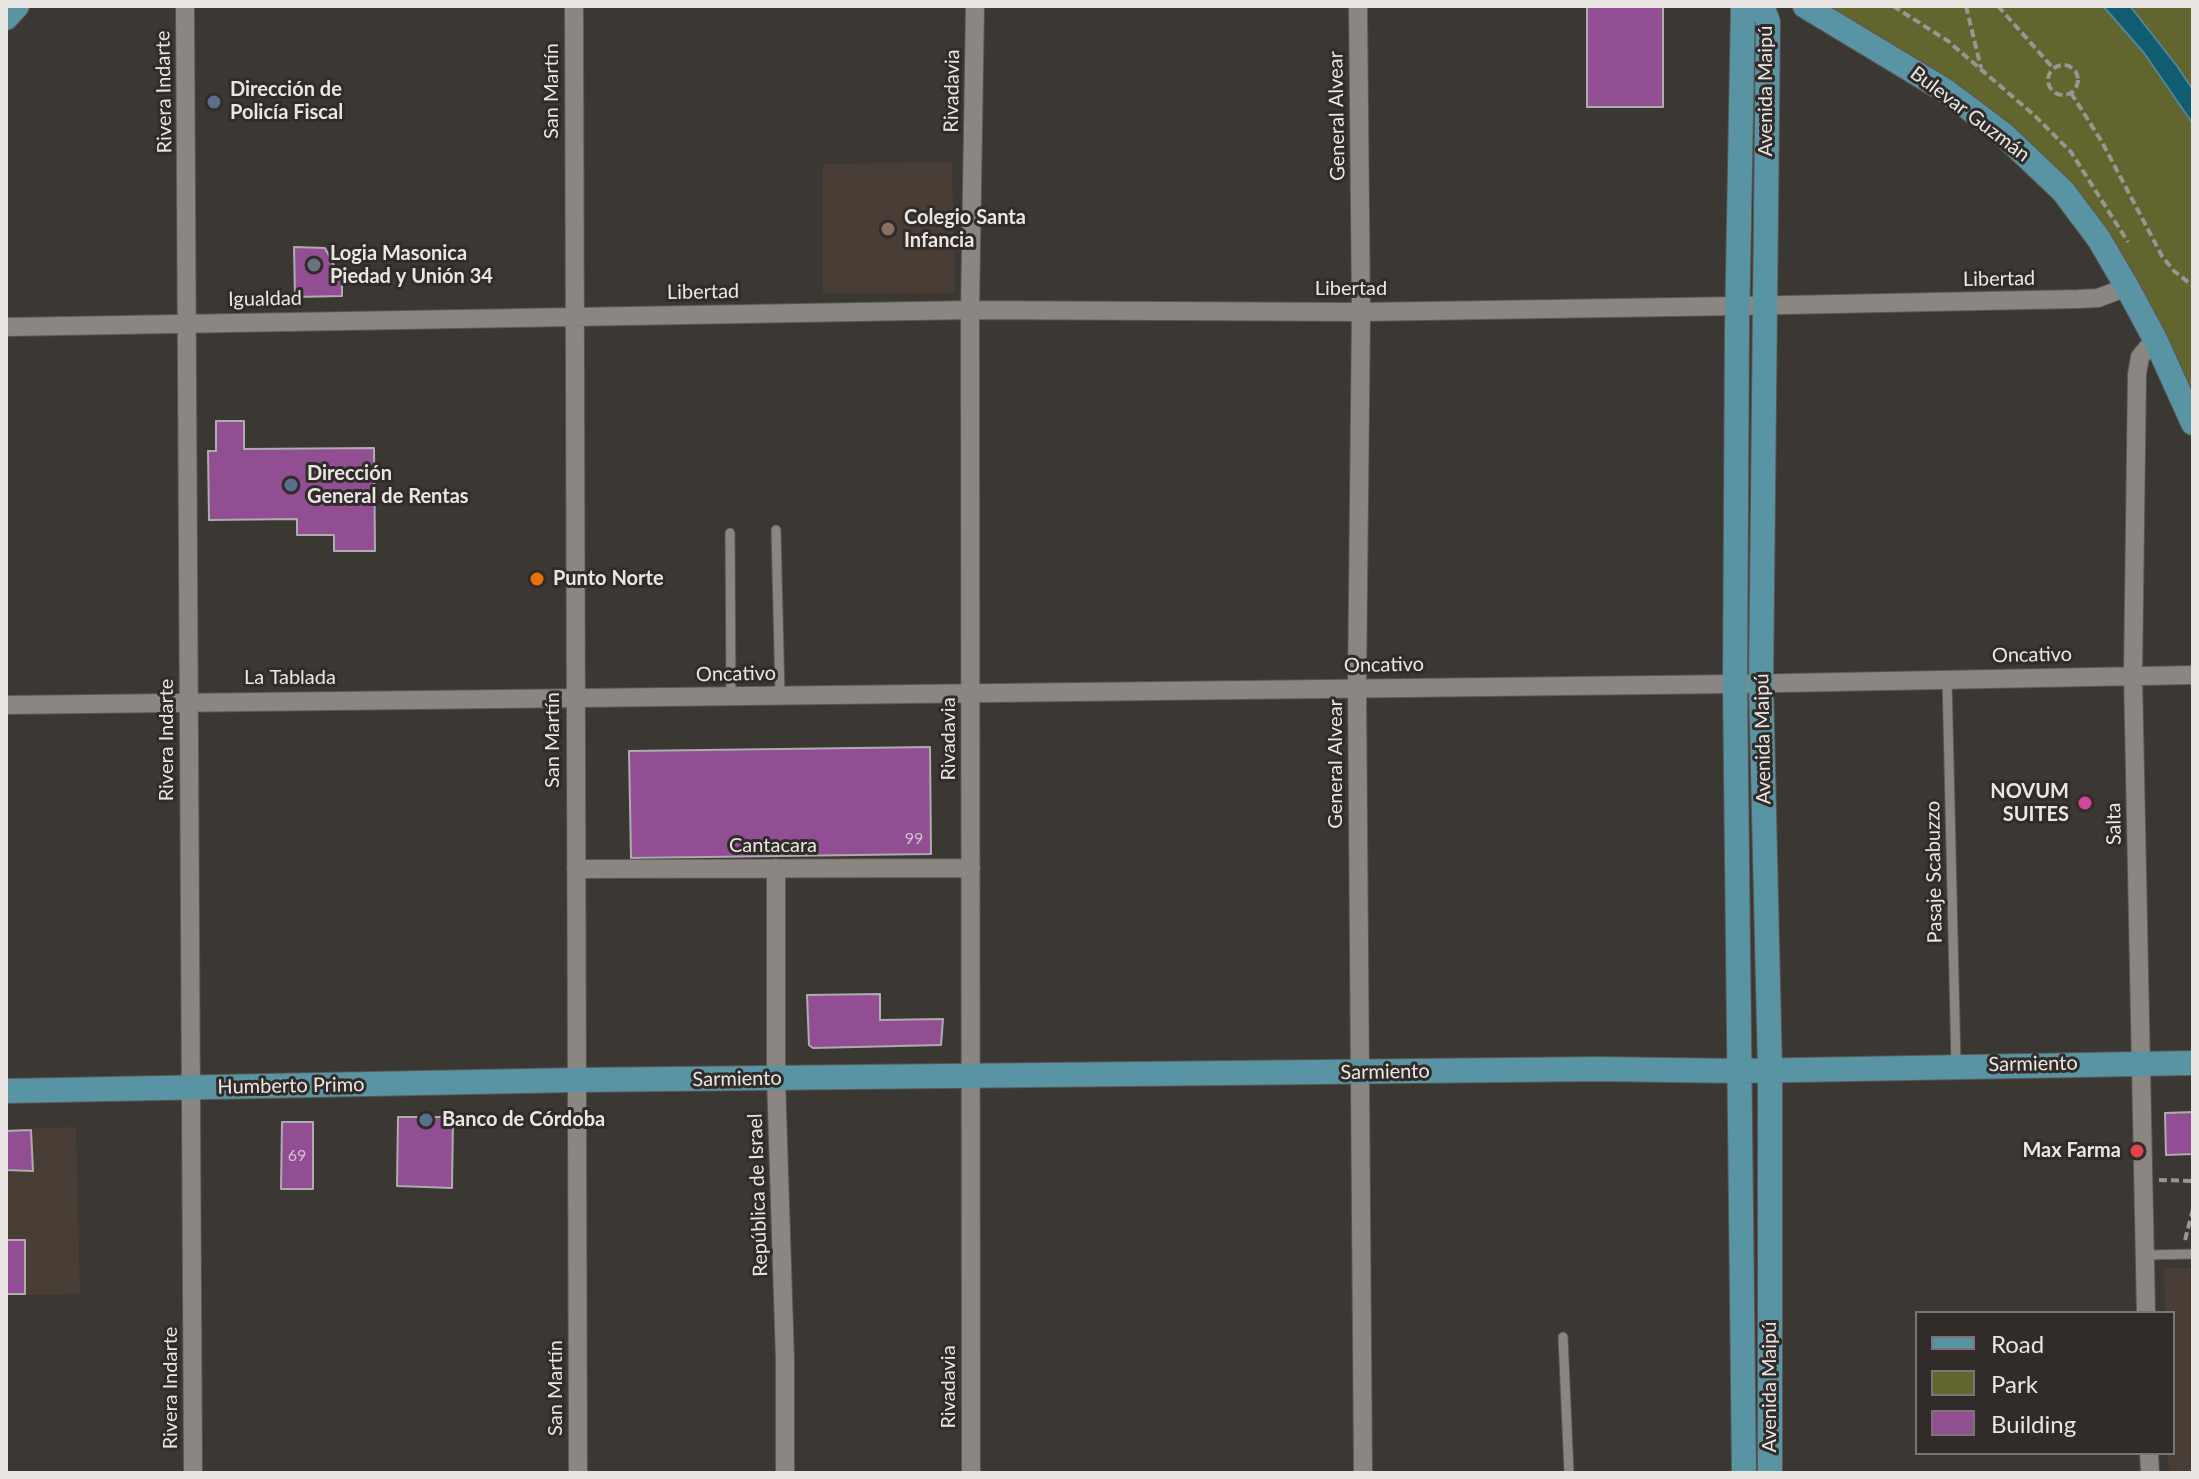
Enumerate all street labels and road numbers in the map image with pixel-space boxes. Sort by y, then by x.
street label: Avenida Maipú [1754,26,1778,156]
street label: Rivera Indarte [151,30,177,154]
street label: San Martín [540,43,564,139]
street label: Rivadavia [939,49,965,133]
street label: General Alvear [1324,51,1350,181]
street label: Bulevar Guzmán [1905,61,2035,167]
street label: Libertad [1963,266,2035,292]
street label: Libertad [1315,277,1387,301]
street label: Libertad [667,279,739,305]
street label: Igualdad [228,286,302,312]
street label: Oncativo [1992,642,2072,668]
street label: Oncativo [1344,652,1424,678]
street label: Oncativo [696,661,776,687]
street label: La Tablada [244,666,336,690]
street label: Avenida Maipú [1750,673,1776,805]
street label: Rivera Indarte [155,679,179,801]
street label: San Martín [541,692,565,788]
street label: Rivadavia [937,697,961,781]
street label: General Alvear [1324,699,1348,829]
street label: Pasaje Scabuzzo [1921,801,1947,943]
street label: Salta [2102,803,2126,845]
street label: Cantacara [729,834,817,858]
street label: Sarmiento [1988,1051,2078,1077]
street label: Sarmiento [1340,1059,1430,1085]
street label: Sarmiento [692,1066,782,1092]
street label: Humberto Primo [217,1073,365,1099]
street label: República de Israel [743,1113,773,1277]
street label: Avenida Maipú [1758,1322,1782,1452]
street label: Rivera Indarte [159,1327,183,1449]
street label: San Martín [544,1340,568,1436]
street label: Rivadavia [937,1345,961,1429]

